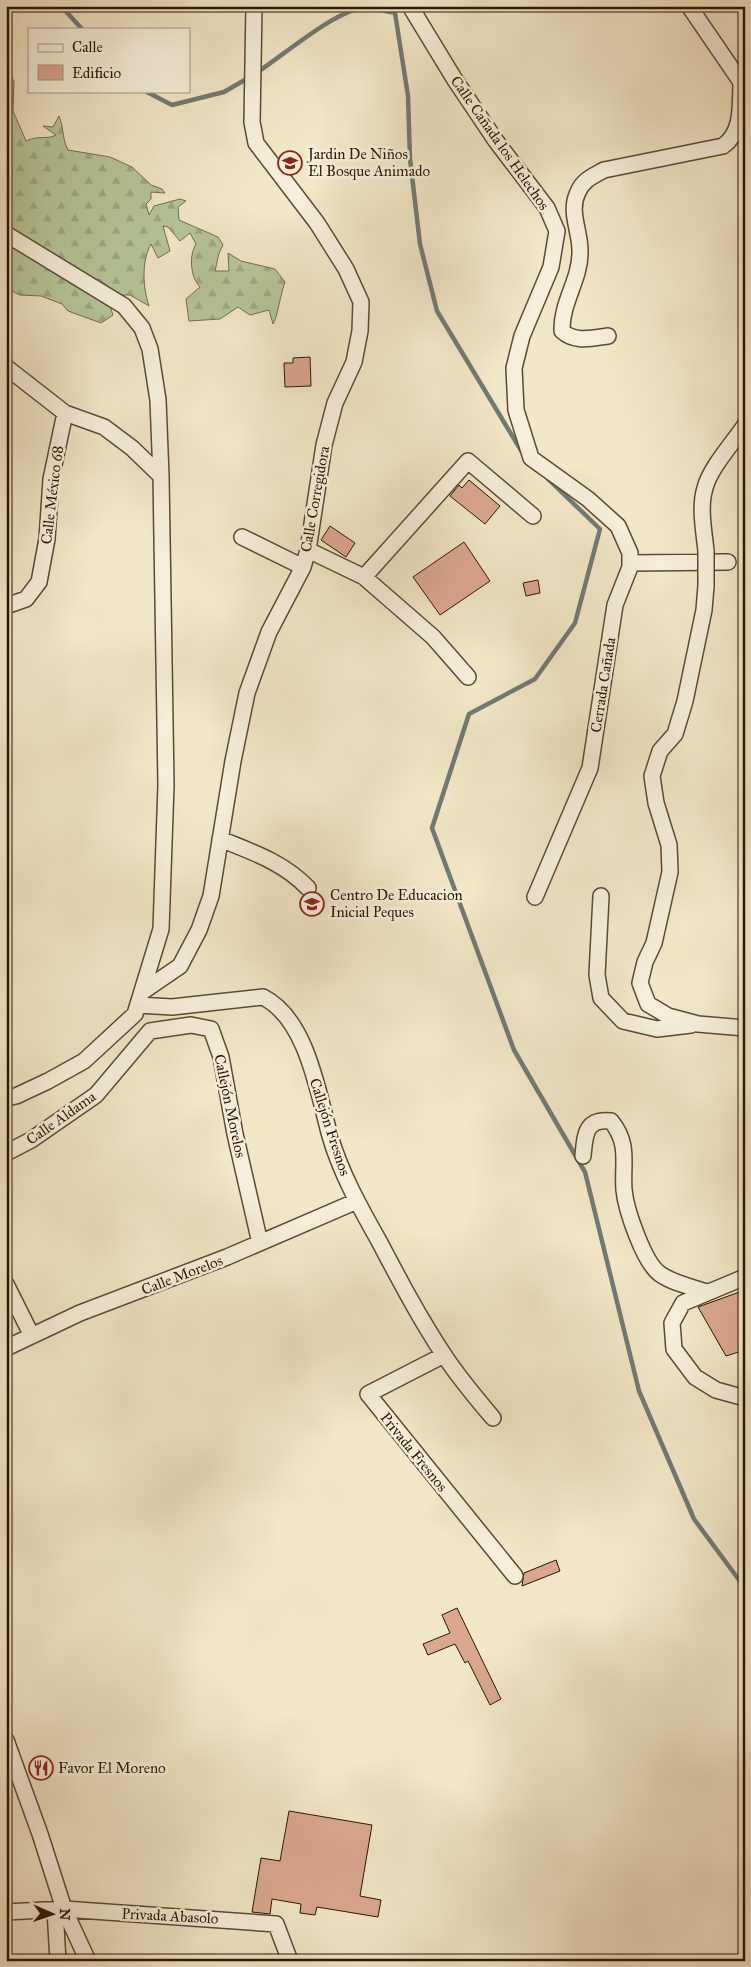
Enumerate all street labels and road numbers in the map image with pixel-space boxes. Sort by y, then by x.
street label: Calle Cañada los Helechos [447,72,553,214]
street label: Calle Corregidora [297,444,333,554]
street label: Calle México 68 [37,445,67,545]
street label: Cerrada Cañada [587,636,620,734]
street label: Callejón Morelos [210,1053,250,1159]
street label: Callejón Fresnos [306,1076,354,1178]
street label: Calle Aldama [23,1087,100,1149]
street label: Calle Morelos [139,1251,225,1299]
street label: Privada Fresnos [377,1409,451,1495]
street label: Privada Abasolo [121,1904,219,1928]

